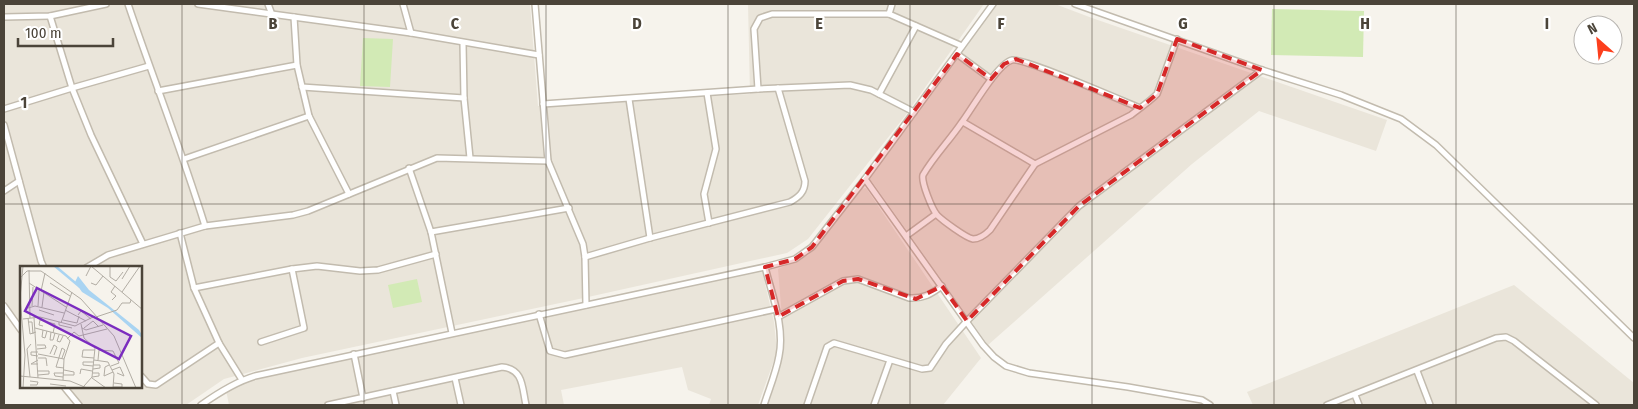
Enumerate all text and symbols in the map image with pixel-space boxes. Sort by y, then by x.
text: B [269,14,278,33]
text: C [451,14,460,33]
text: D [632,14,642,33]
text: E [815,14,823,33]
text: F [997,14,1005,33]
text: G [1178,14,1188,33]
text: H [1360,14,1370,33]
text: I [1545,14,1549,33]
scale bar [18,15,112,47]
north arrow [1573,15,1623,65]
text: N [1585,19,1600,38]
text: 100 m [25,24,62,42]
text: 1 [21,93,27,112]
inset map [20,266,142,389]

